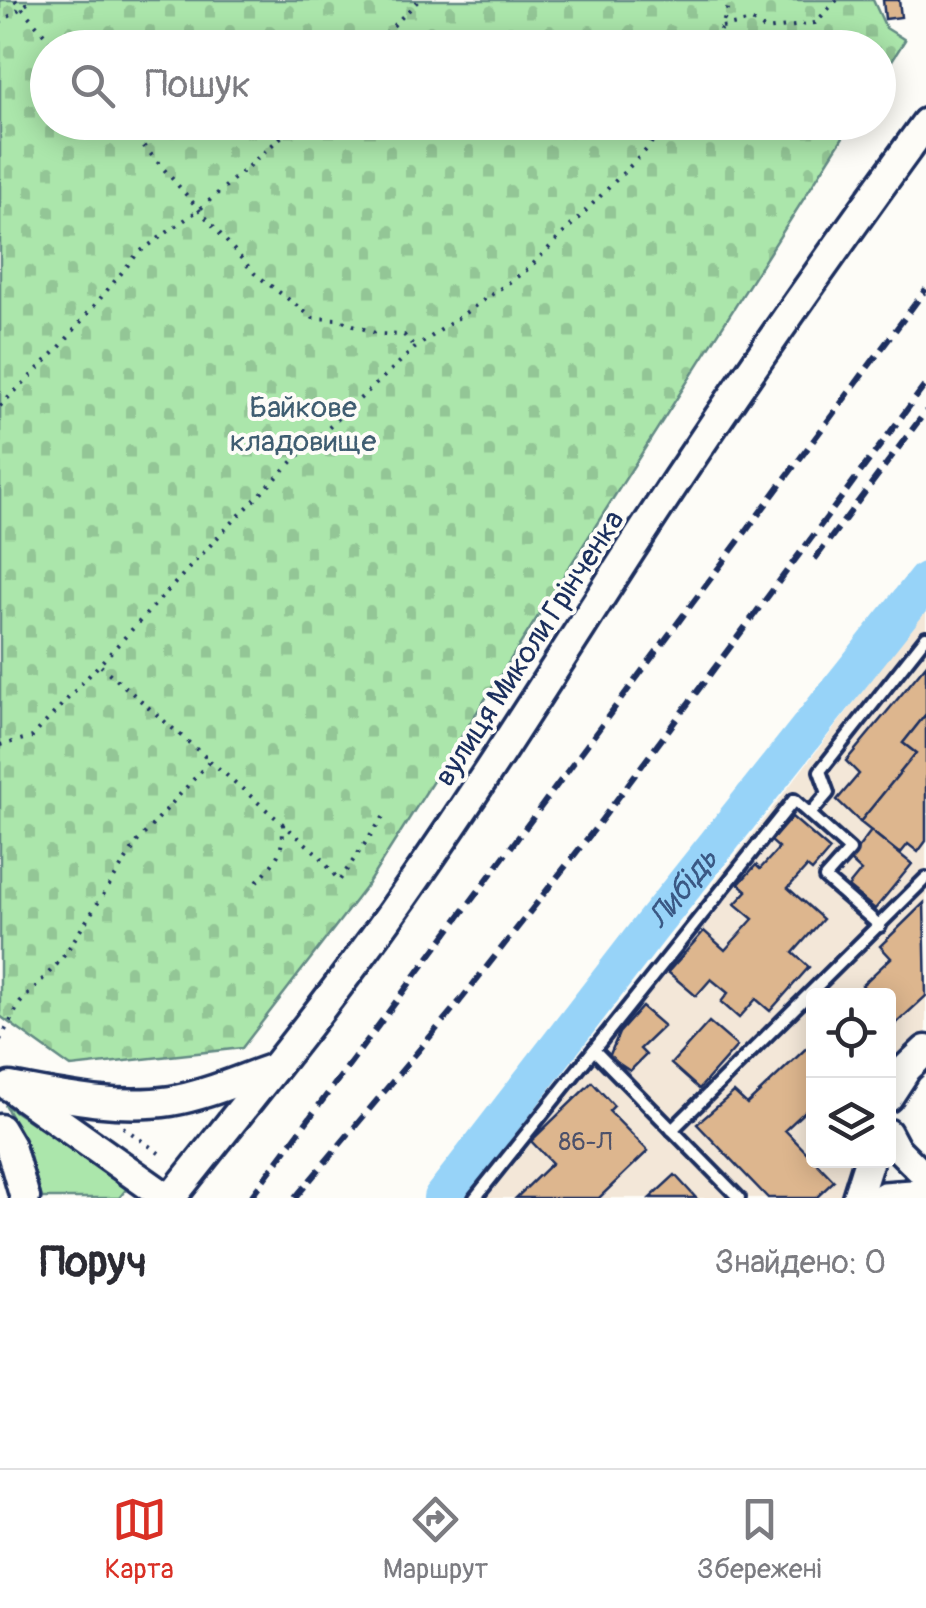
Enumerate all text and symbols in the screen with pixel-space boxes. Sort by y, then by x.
search box [30,30,896,140]
icon: search [65,58,120,113]
text: Пошук [145,61,251,109]
park label: Байкове кладовище [230,389,376,460]
street label: вулиця Миколи Грінченка [426,503,632,793]
water label: Либідь [639,840,727,937]
map controls [806,988,896,1168]
button: locate [806,988,896,1078]
button: layers [806,1078,896,1168]
house number: 86-Л [559,1127,612,1158]
text: Поруч [40,1237,147,1289]
text: Знайдено: 0 [715,1243,886,1283]
tab: Карта [104,1492,174,1587]
tab: Маршрут [383,1492,488,1587]
tab: Збережені [697,1492,822,1587]

